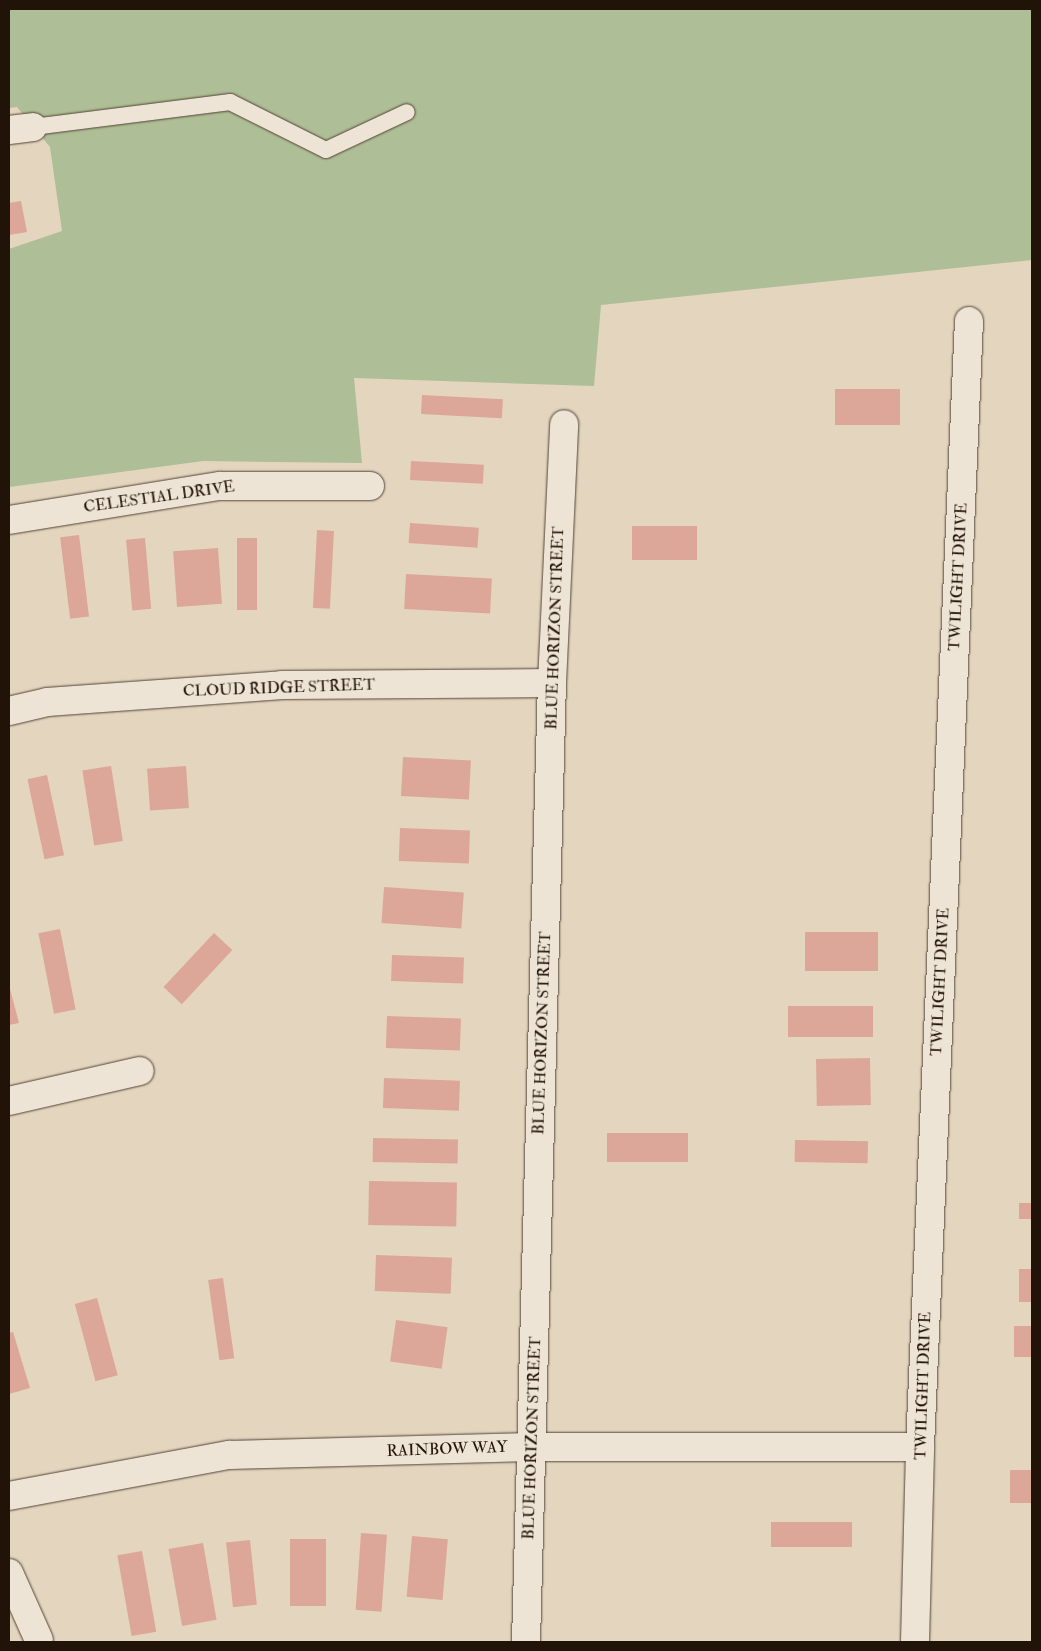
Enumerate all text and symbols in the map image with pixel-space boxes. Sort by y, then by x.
street label: CELESTIAL DRIVE [82,477,236,517]
street label: TWILIGHT DRIVE [945,503,971,651]
street label: BLUE HORIZON STREET [542,526,568,730]
street label: CLOUD RIDGE STREET [182,675,376,701]
street label: TWILIGHT DRIVE [927,908,953,1056]
street label: BLUE HORIZON STREET [529,931,555,1135]
street label: TWILIGHT DRIVE [911,1312,935,1460]
street label: BLUE HORIZON STREET [519,1336,545,1540]
street label: RAINBOW WAY [386,1437,508,1461]

